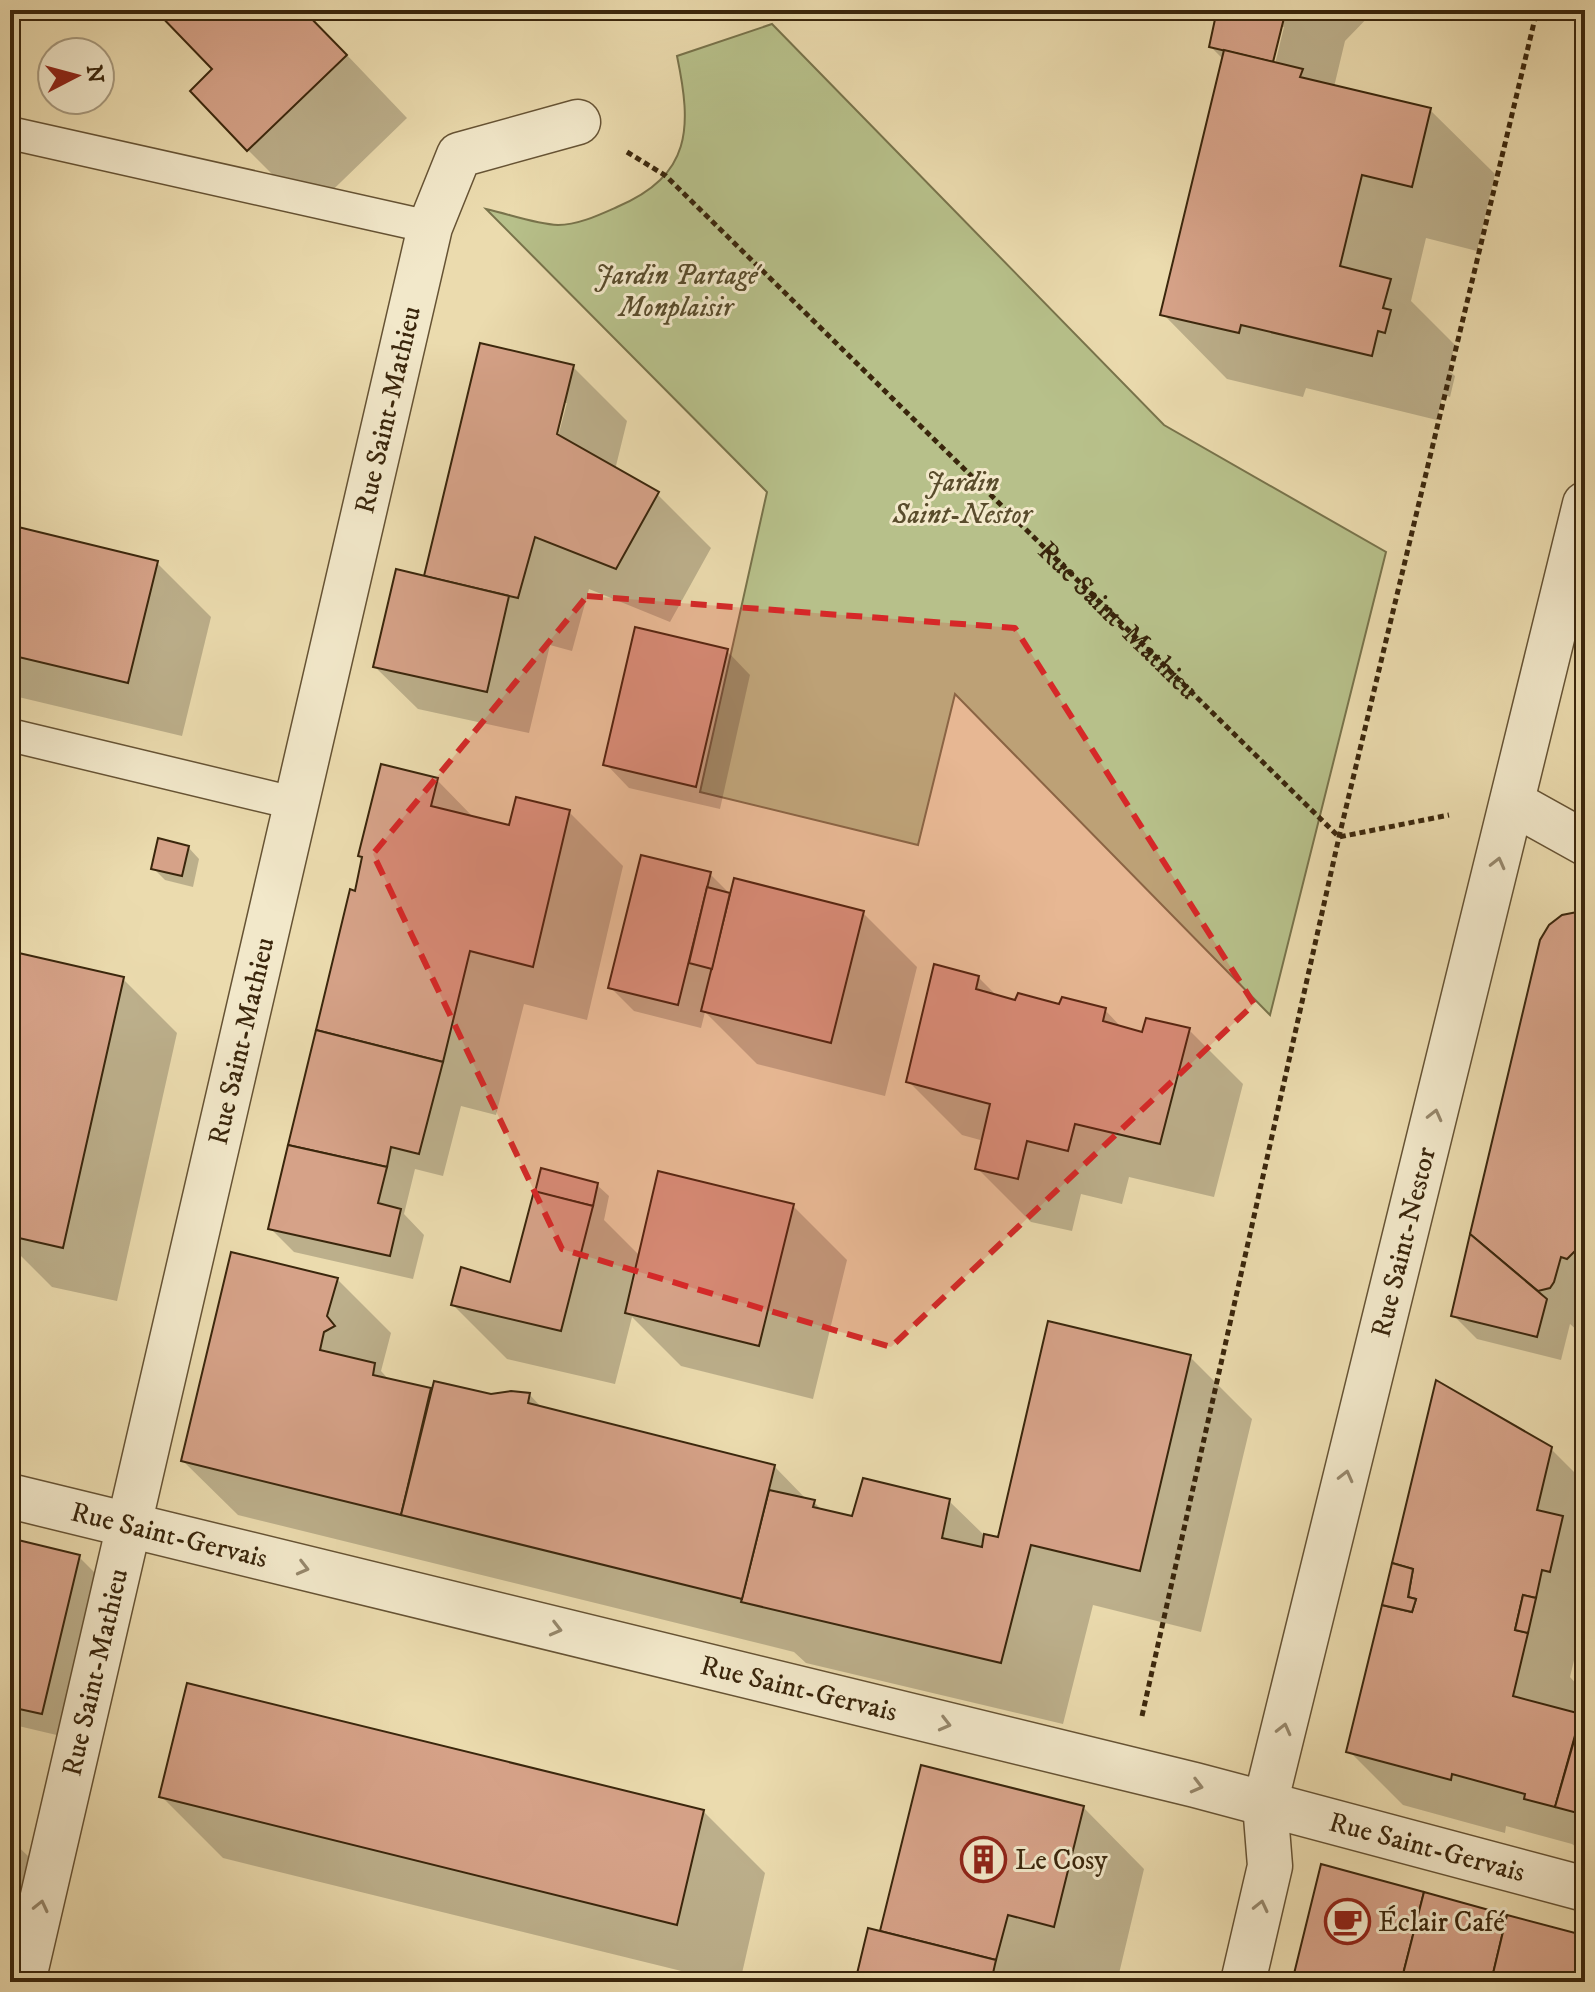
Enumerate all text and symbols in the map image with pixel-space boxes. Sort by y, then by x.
north arrow [36,36,116,116]
text: N [80,64,109,84]
park label: Jardin Partagé Monplaisir [594,258,762,325]
street label: Rue Saint-Mathieu [347,303,429,517]
park label: Jardin Saint-Nestor [891,465,1034,532]
street label: Rue Saint-Mathieu [1031,534,1206,707]
one-way arrow [1488,856,1505,870]
street label: Rue Saint-Mathieu [200,934,282,1148]
one-way arrow [1426,1109,1443,1122]
street label: Rue Saint-Nestor [1363,1143,1444,1341]
one-way arrow [1337,1470,1354,1484]
street label: Rue Saint-Gervais [67,1494,271,1576]
one-way arrow [296,1559,310,1576]
street label: Rue Saint-Mathieu [54,1565,136,1779]
one-way arrow [549,1620,562,1637]
street label: Rue Saint-Gervais [697,1648,901,1729]
one-way arrow [937,1714,951,1731]
one-way arrow [1274,1722,1291,1736]
one-way arrow [1190,1776,1204,1793]
street label: Rue Saint-Gervais [1325,1804,1529,1890]
building icon: Le Cosy [960,1836,1008,1884]
place label: Le Cosy [1015,1843,1108,1878]
cafe icon: Éclair Café [1323,1898,1371,1946]
one-way arrow [31,1900,48,1913]
one-way arrow [1251,1900,1268,1913]
place label: Éclair Café [1378,1905,1505,1940]

